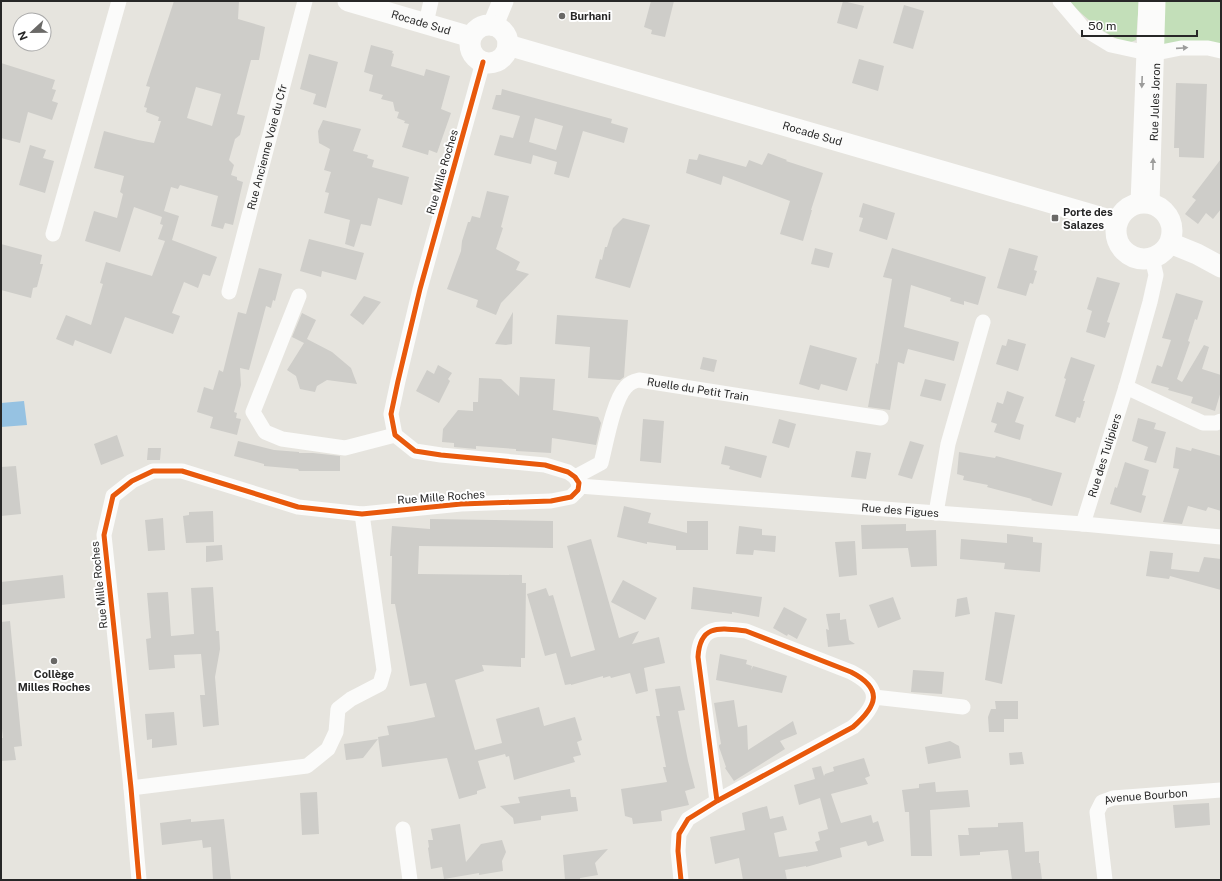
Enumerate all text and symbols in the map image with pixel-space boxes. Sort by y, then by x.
street label: Rocade Sud [390,8,452,37]
place label: Burhani [570,10,611,22]
marker: Burhani [557,11,567,21]
north arrow [12,12,52,52]
scale bar [1082,12,1197,38]
text: 50 m [1088,19,1116,33]
text: N [16,30,30,42]
one-way arrow [1176,45,1188,52]
street label: Rue Jules Joron [1148,63,1162,141]
one-way arrow [1139,76,1146,88]
street label: Rue Ancienne Voie du Cfr [245,83,289,211]
street label: Rocade Sud [781,119,843,148]
street label: Rue Mille Roches [424,128,460,216]
one-way arrow [1150,157,1156,170]
place label: Porte des Salazes [1063,206,1113,231]
marker: Porte des Salazes [1050,213,1060,223]
street label: Ruelle du Petit Train [646,375,750,403]
street label: Rue des Tulipiers [1086,411,1123,499]
street label: Rue Mille Roches [397,488,486,506]
street label: Rue des Figues [861,501,940,519]
street label: Rue Mille Roches [88,540,110,629]
marker: Collège Milles Roches [49,656,59,666]
place label: Collège Milles Roches [18,668,91,693]
street label: Avenue Bourbon [1102,787,1188,807]

